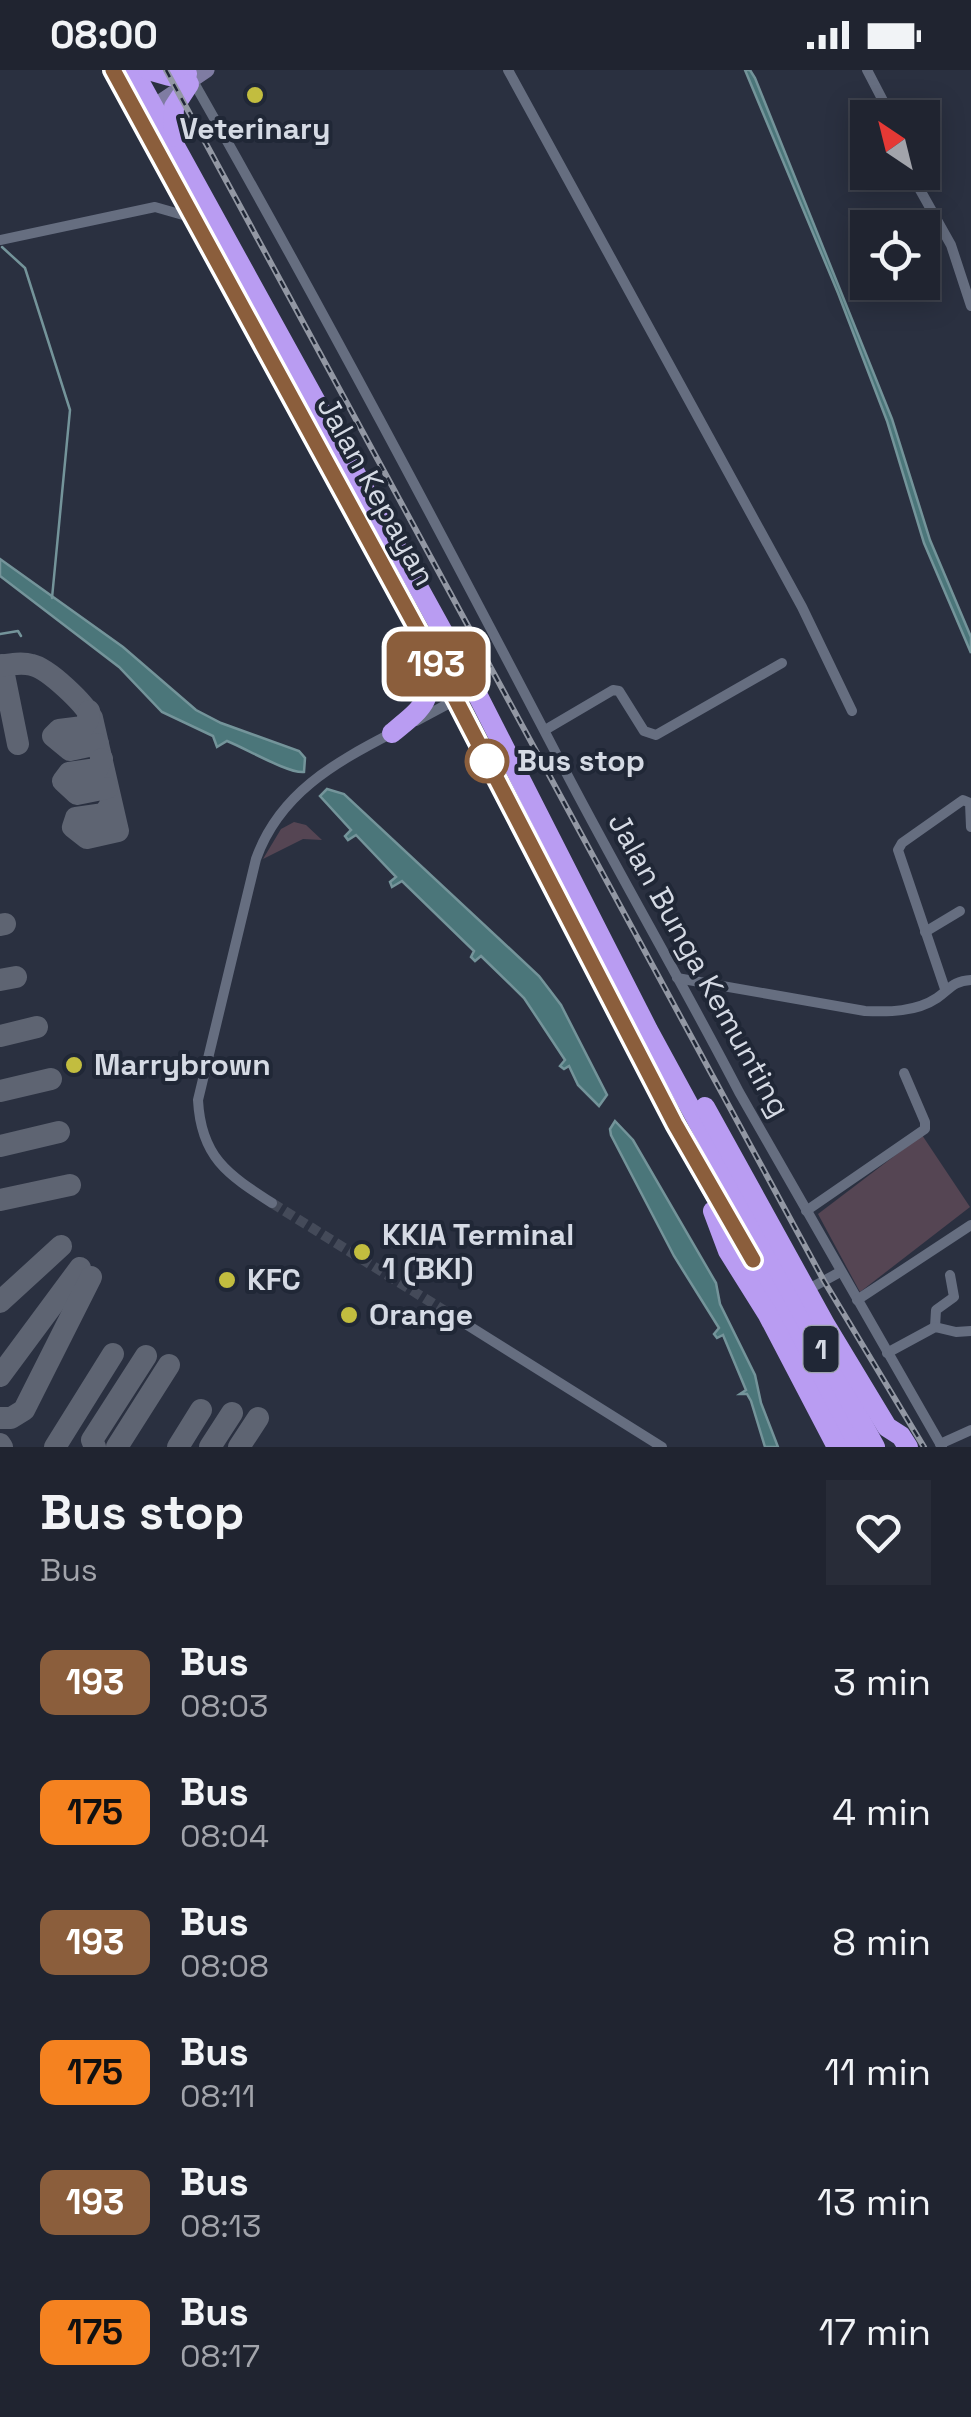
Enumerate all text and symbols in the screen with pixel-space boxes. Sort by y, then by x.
text: 08:00 [50,11,158,59]
marker: Veterinary [244,84,266,106]
north arrow [850,100,940,190]
map controls [850,100,940,300]
place label: Veterinary [180,109,330,148]
button: locate [850,210,940,300]
street label: Jalan Kepayan [308,389,445,592]
line badge: 193 [378,632,494,696]
text: 193 [407,642,465,686]
marker: Bus stop [466,740,508,782]
place label: Bus stop [517,741,645,780]
street label: Jalan Bunga Kemunting [599,806,799,1124]
place label: Marrybrown [94,1045,271,1084]
marker: Marrybrown [63,1054,85,1076]
place label: KKIA Terminal 1 (BKI) [382,1215,574,1288]
marker: KKIA Terminal 1 (BKI) [351,1241,373,1263]
place label: KFC [247,1260,301,1299]
marker: KFC [216,1269,238,1291]
place label: Orange [369,1295,473,1334]
marker: Orange [338,1304,360,1326]
road number: 1 [804,1326,838,1372]
button: heart [826,1480,931,1585]
text: Bus stop [40,1482,244,1543]
text: Bus [40,1550,98,1590]
text: Bus [180,1638,249,1686]
text: 3 min [833,1658,931,1706]
text: 193 [66,1660,124,1704]
text: 08:03 [180,1686,268,1726]
text: Bus [180,1768,249,1816]
text: 4 min [832,1788,931,1836]
text: 175 [67,1790,123,1834]
text: 08:04 [180,1816,269,1856]
text: Bus [180,1898,249,1946]
text: 8 min [832,1918,931,1966]
text: 193 [66,1920,124,1964]
text: 08:08 [180,1946,269,1986]
text: Bus [180,2028,249,2076]
text: 11 min [824,2048,931,2096]
text: 175 [67,2050,123,2094]
text: 08:11 [180,2076,255,2116]
text: Bus [180,2158,249,2206]
text: 13 min [817,2178,931,2226]
text: 193 [66,2180,124,2224]
text: 08:13 [180,2206,261,2246]
text: Bus [180,2288,249,2336]
text: 17 min [819,2308,931,2356]
text: 175 [67,2310,123,2354]
text: 08:17 [180,2336,260,2376]

